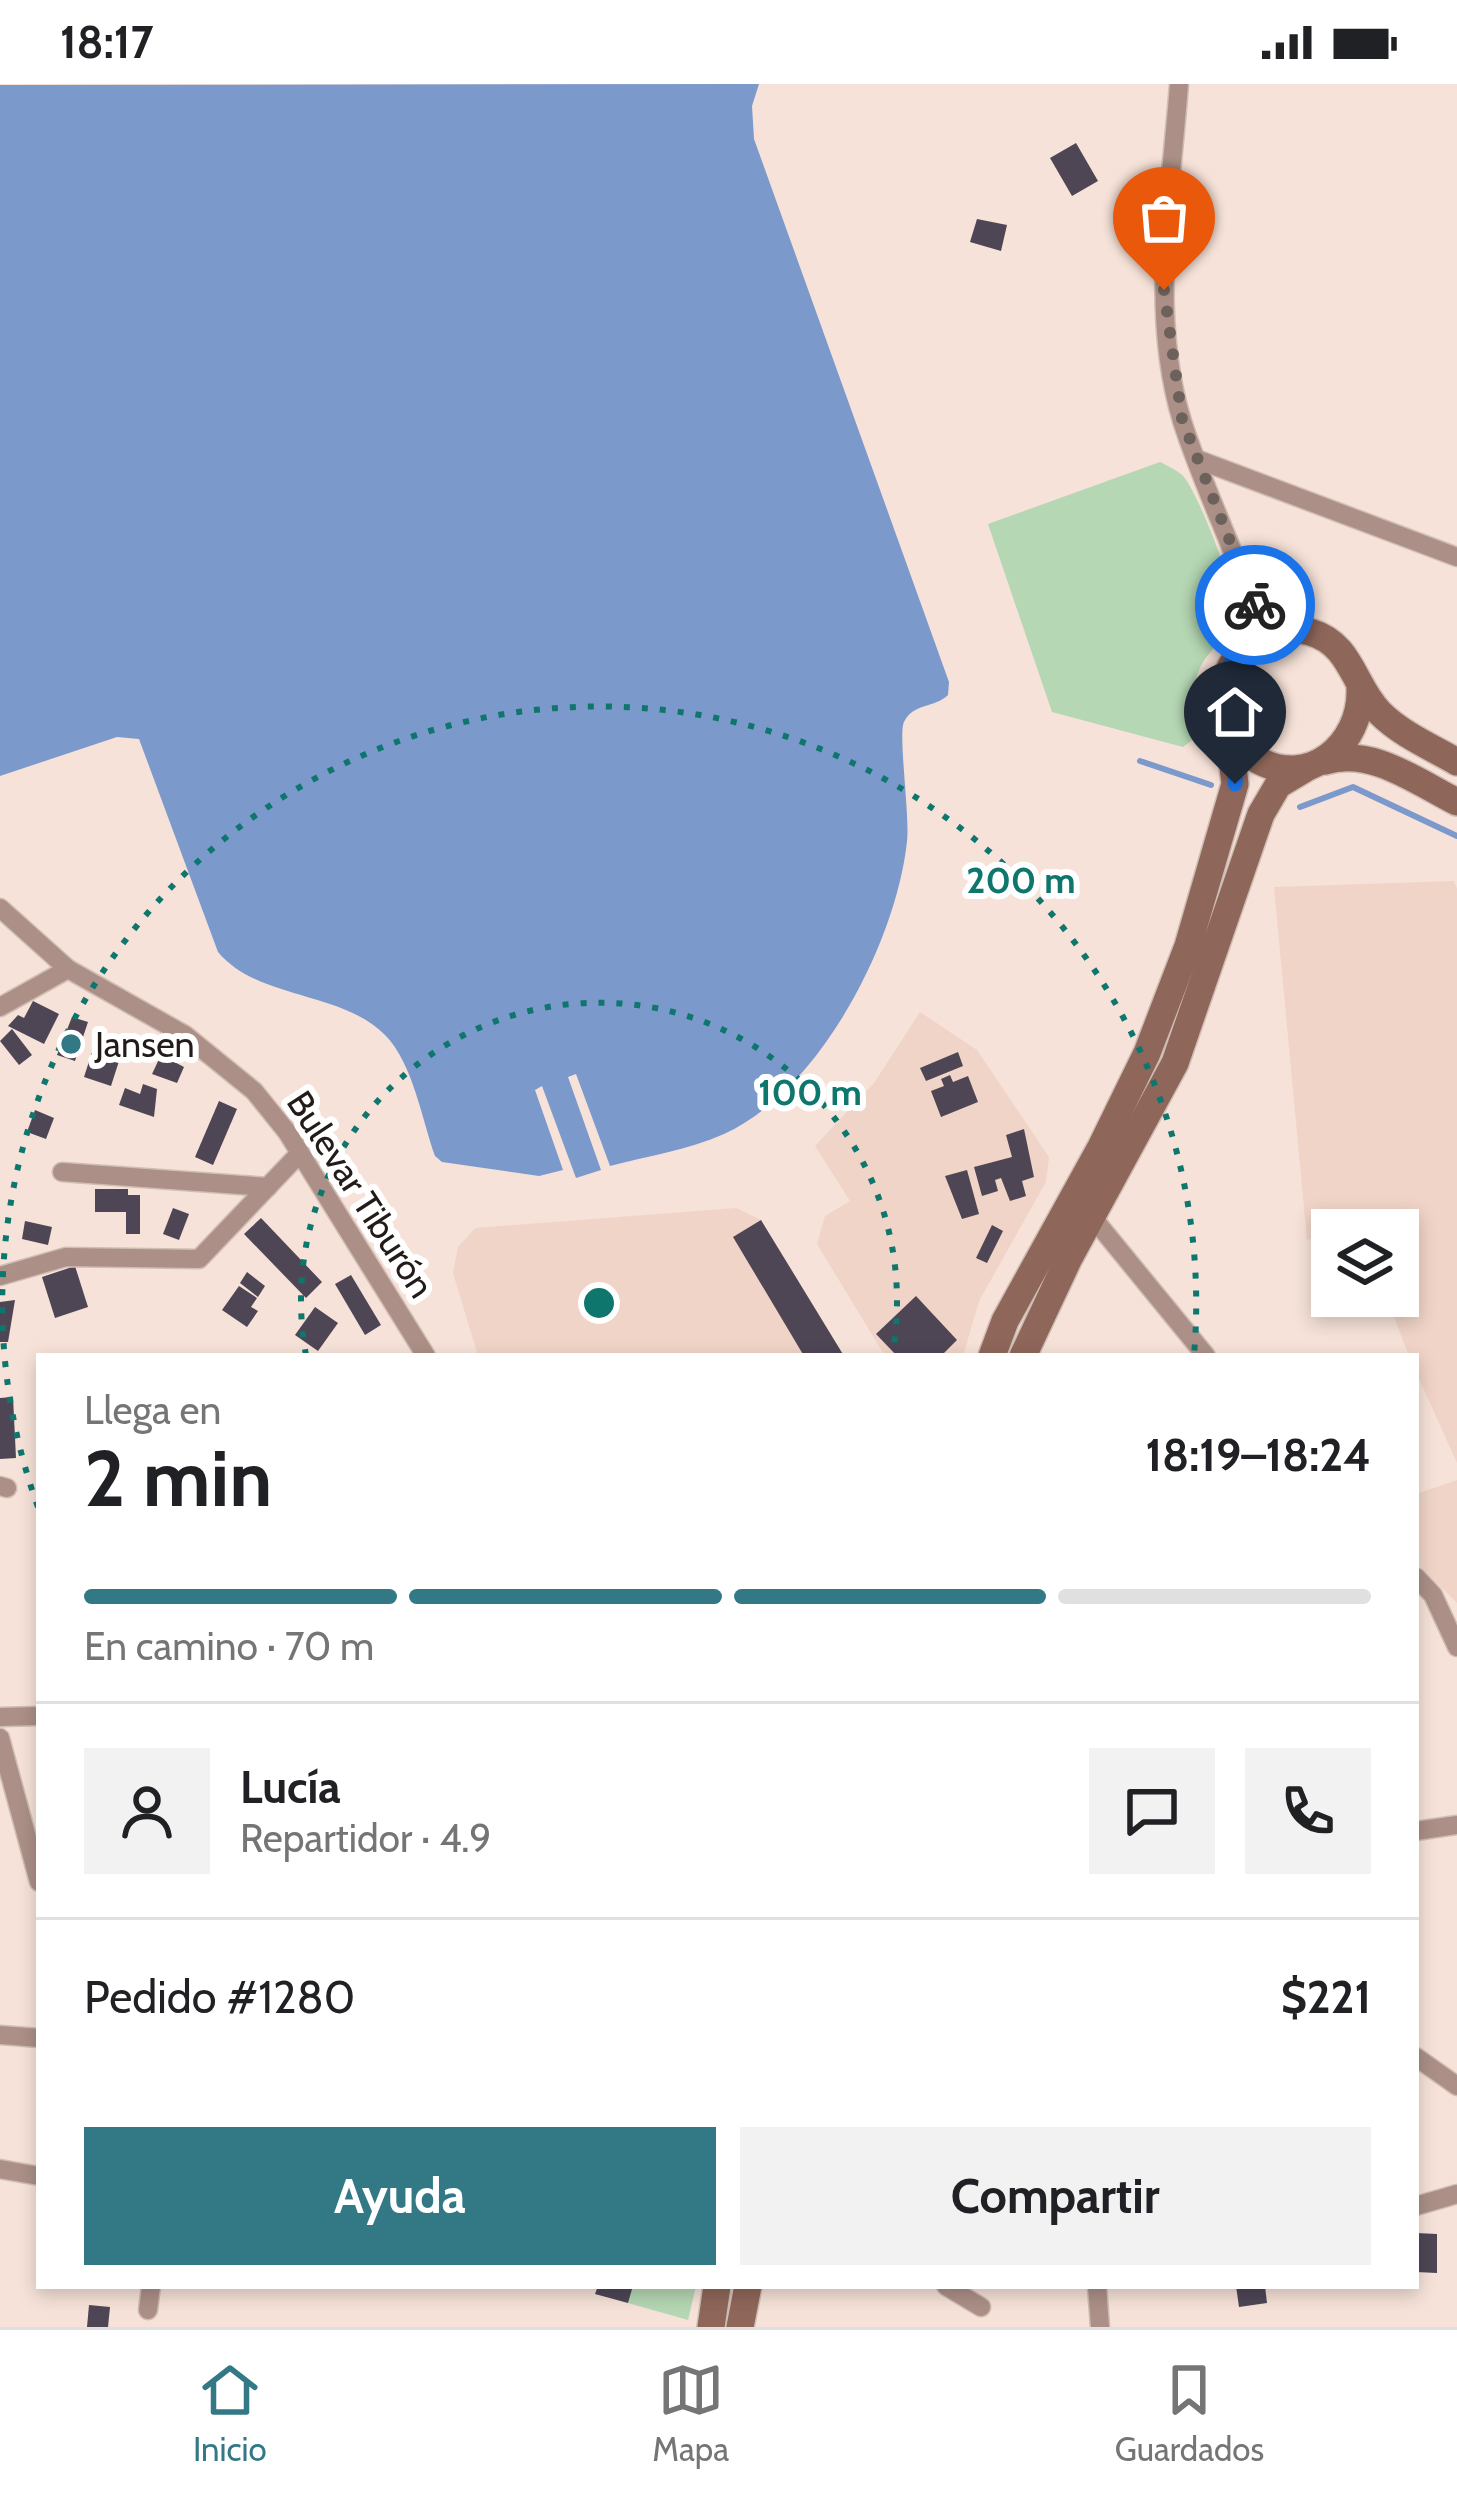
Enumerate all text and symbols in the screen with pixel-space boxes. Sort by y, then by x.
text: 18:17 [60,15,153,69]
pin [1113,167,1215,290]
icon: bag [1131,185,1197,251]
courier [1195,545,1315,665]
icon: bike [1222,572,1288,638]
pin [1184,661,1286,784]
icon: home [1202,679,1268,745]
text: 200 m [966,858,1076,902]
place label: Jansen [94,1022,195,1066]
marker: Jansen [58,1031,84,1057]
text: 100 m [758,1070,862,1114]
street label: Bulevar Tiburón [278,1083,444,1305]
map controls [1311,1209,1419,1317]
button: layers [1311,1209,1419,1317]
centre of rings [578,1282,620,1324]
text: Llega en [84,1386,221,1434]
text: 18:19–18:24 [1146,1428,1371,1482]
text: 2 min [84,1431,272,1526]
text: En camino · 70 m [84,1622,374,1670]
button: person [84,1748,210,1874]
button: chat [1089,1748,1215,1874]
button: phone [1245,1748,1371,1874]
text: Lucía [240,1760,341,1814]
text: Repartidor · 4.9 [240,1814,491,1862]
text: Pedido #1280 [84,1970,355,2024]
text: $221 [1281,1970,1371,2024]
button: Ayuda [84,2127,716,2265]
button: Compartir [740,2127,1371,2265]
tab: Inicio [193,2357,267,2469]
tab: Mapa [652,2357,729,2469]
tab: Guardados [1115,2357,1264,2469]

